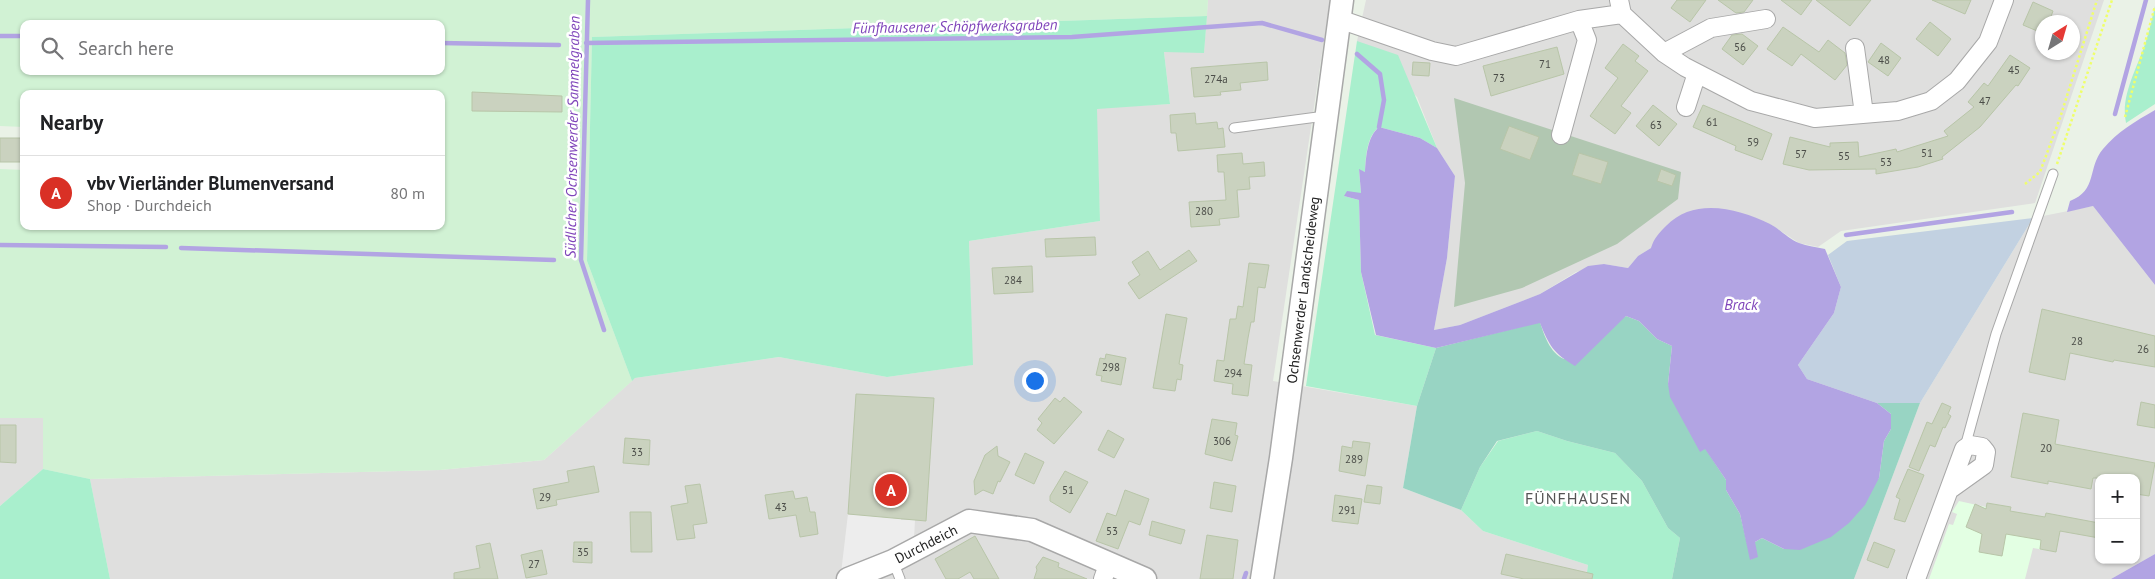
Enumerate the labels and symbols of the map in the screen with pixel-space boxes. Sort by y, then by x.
water label: Fünfhausener Schöpfwerksgraben [852,15,1058,37]
north arrow [2035,15,2080,60]
water label: Südlicher Ochsenwerder Sammelgraben [560,16,584,258]
house number: 56 [1734,40,1746,54]
house number: 48 [1878,53,1890,67]
house number: 71 [1539,57,1551,71]
house number: 45 [2008,63,2020,77]
house number: 73 [1493,71,1505,85]
house number: 274a [1204,72,1228,86]
house number: 47 [1979,94,1991,108]
house number: 61 [1706,115,1718,129]
house number: 63 [1650,118,1662,132]
house number: 59 [1747,135,1759,149]
house number: 51 [1921,146,1933,160]
house number: 57 [1795,147,1807,161]
house number: 55 [1838,149,1850,163]
house number: 53 [1880,155,1892,169]
street label: Ochsenwerder Landscheideweg [1283,195,1323,385]
house number: 280 [1195,204,1213,218]
house number: 284 [1004,273,1022,287]
water label: Brack [1724,295,1759,314]
house number: 28 [2071,334,2083,348]
house number: 26 [2137,342,2149,356]
house number: 298 [1102,360,1120,374]
house number: 294 [1224,366,1242,380]
your location [1022,368,1048,394]
house number: 306 [1213,434,1231,448]
house number: 20 [2040,441,2052,455]
house number: 33 [631,445,643,459]
house number: 289 [1345,452,1363,466]
pin: A [875,471,907,509]
house number: 51 [1062,483,1074,497]
district label: FÜNFHAUSEN [1525,488,1631,508]
house number: 29 [539,490,551,504]
house number: 43 [775,500,787,514]
house number: 291 [1338,503,1356,517]
street label: Durchdeich [892,521,960,567]
house number: 53 [1106,524,1118,538]
house number: 35 [577,545,589,559]
house number: 27 [528,557,540,571]

